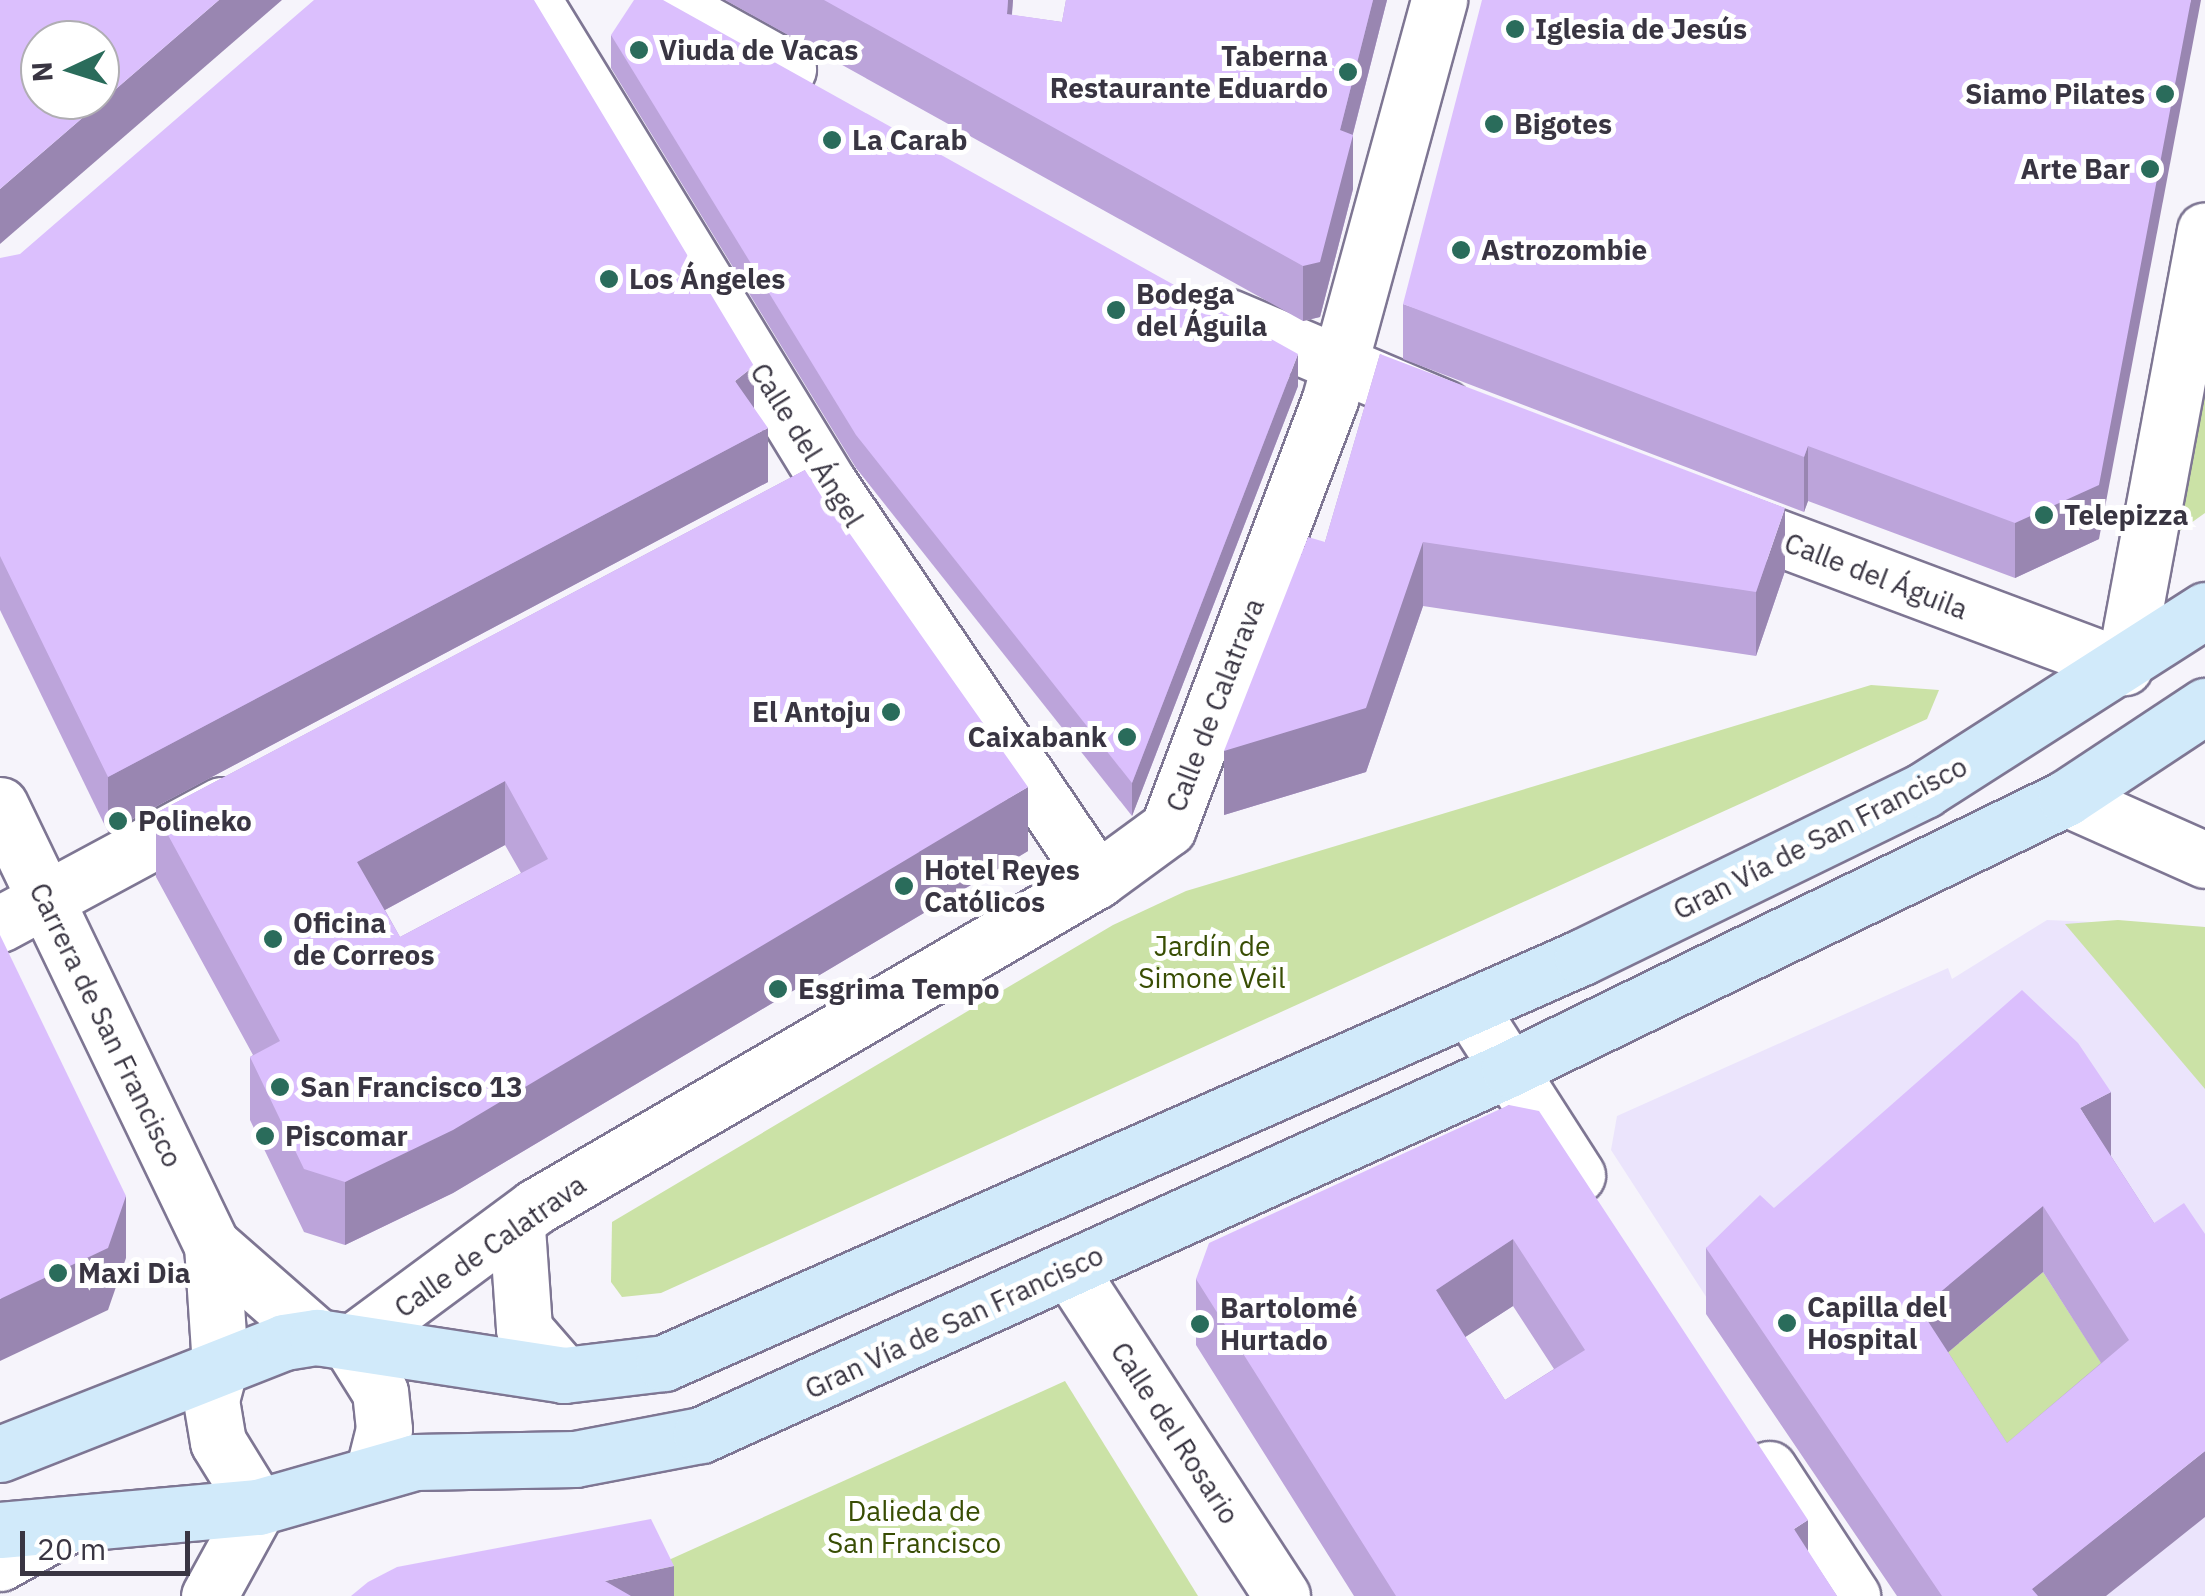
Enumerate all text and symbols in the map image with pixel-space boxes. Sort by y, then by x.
place label: Iglesia de Jesús [1535,12,1747,46]
marker: Iglesia de Jesús [1504,18,1526,40]
north arrow [20,20,120,120]
place label: Viuda de Vacas [659,33,858,67]
marker: Viuda de Vacas [628,39,650,61]
place label: Taberna Restaurante Eduardo [1050,39,1328,105]
text: N [22,61,61,83]
marker: Taberna Restaurante Eduardo [1337,61,1359,83]
place label: Siamo Pilates [1965,77,2145,111]
marker: Siamo Pilates [2154,83,2176,105]
place label: Bigotes [1514,107,1612,141]
marker: Bigotes [1483,113,1505,135]
place label: La Carab [852,123,968,157]
marker: La Carab [821,129,843,151]
place label: Arte Bar [2021,152,2130,186]
marker: Arte Bar [2139,158,2161,180]
place label: Astrozombie [1481,233,1647,267]
marker: Astrozombie [1450,239,1472,261]
place label: Los Ángeles [629,262,785,296]
marker: Los Ángeles [598,268,620,290]
place label: Bodega del Águila [1136,277,1267,343]
marker: Bodega del Águila [1105,299,1127,321]
street label: Calle del Ángel [743,357,871,533]
place label: Telepizza [2064,498,2188,532]
marker: Telepizza [2033,504,2055,526]
street label: Calle del Águila [1780,526,1972,626]
street label: Calle de Calatrava [1159,594,1271,816]
place label: El Antoju [752,695,871,729]
marker: El Antoju [880,701,902,723]
place label: Caixabank [967,720,1107,754]
marker: Caixabank [1116,726,1138,748]
street label: Gran Vía de San Francisco [1668,749,1972,927]
place label: Polineko [138,804,252,838]
marker: Polineko [107,810,129,832]
place label: Hotel Reyes Católicos [924,853,1080,919]
marker: Hotel Reyes Católicos [893,875,915,897]
street label: Carrera de San Francisco [22,877,190,1173]
place label: Oficina de Correos [293,906,435,972]
marker: Oficina de Correos [262,928,284,950]
park label: Jardín de Simone Veil [1138,929,1286,995]
place label: Esgrima Tempo [798,972,1000,1006]
marker: Esgrima Tempo [767,978,789,1000]
place label: San Francisco 13 [300,1070,523,1104]
marker: San Francisco 13 [269,1076,291,1098]
place label: Piscomar [285,1119,408,1153]
marker: Piscomar [254,1125,276,1147]
street label: Calle de Calatrava [388,1167,592,1325]
street label: Gran Vía de San Francisco [800,1238,1108,1406]
place label: Maxi Dia [78,1256,191,1290]
marker: Maxi Dia [47,1262,69,1284]
place label: Capilla del Hospital [1807,1290,1947,1356]
place label: Bartolomé Hurtado [1220,1291,1357,1357]
marker: Capilla del Hospital [1776,1312,1798,1334]
marker: Bartolomé Hurtado [1189,1313,1211,1335]
street label: Calle del Rosario [1104,1336,1246,1530]
park label: Dalieda de San Francisco [827,1494,1001,1560]
scale bar [25,1511,195,1573]
text: 20 m [37,1529,106,1568]

